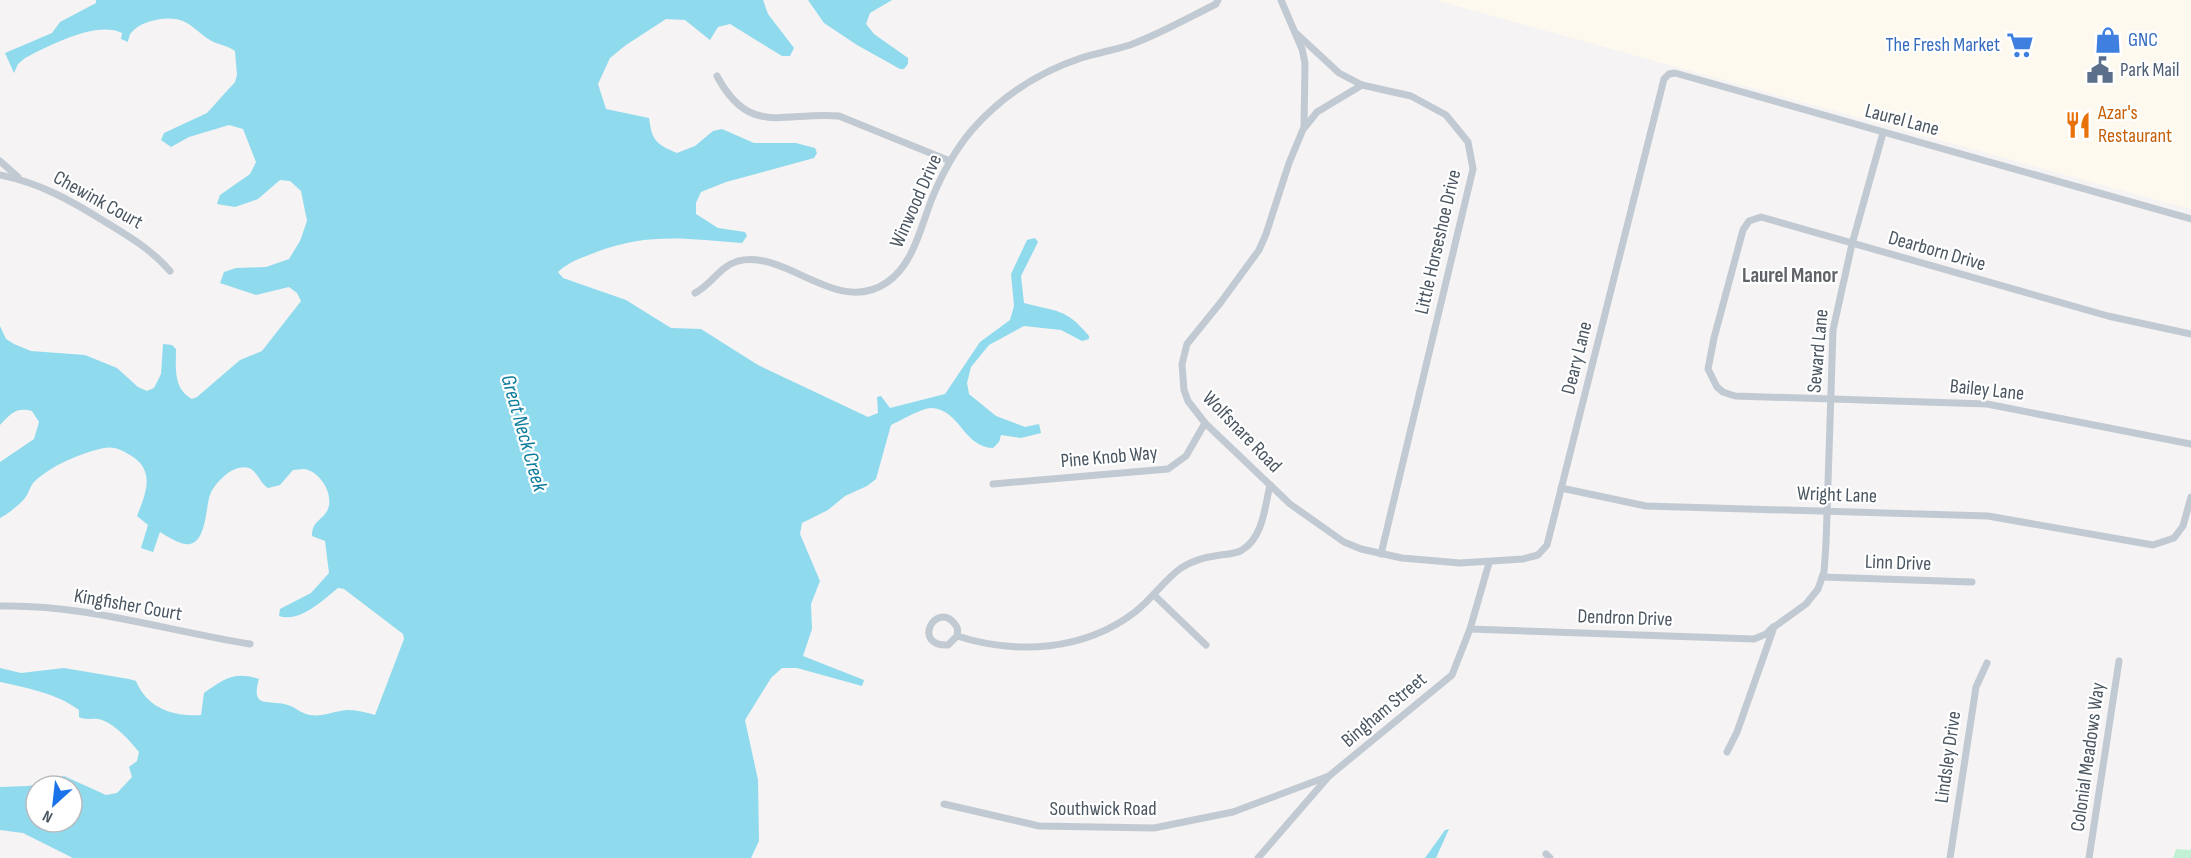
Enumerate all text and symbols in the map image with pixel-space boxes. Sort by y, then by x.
shop icon: GNC [2093,25,2123,55]
place label: GNC [2128,28,2158,52]
supermarket icon: The Fresh Market [2005,30,2035,60]
place label: The Fresh Market [1886,33,2000,57]
public building icon: Park Mail [2085,55,2115,85]
place label: Park Mail [2120,58,2179,82]
street label: Laurel Lane [1862,99,1942,141]
place label: Azar's Restaurant [2097,101,2172,148]
restaurant icon: Azar's Restaurant [2063,110,2093,140]
street label: Winwood Drive [885,151,947,251]
street label: Chewink Court [49,166,147,234]
street label: Little Horseshoe Drive [1410,167,1466,317]
street label: Dearborn Drive [1885,226,1989,276]
district label: Laurel Manor [1742,263,1838,288]
street label: Seward Lane [1802,308,1834,394]
street label: Deary Lane [1556,319,1598,397]
water label: Great Neck Creek [495,372,553,495]
street label: Bailey Lane [1949,374,2025,406]
street label: Wolfsnare Road [1197,386,1287,478]
street label: Pine Knob Way [1060,441,1159,473]
street label: Wright Lane [1797,482,1877,508]
street label: Linn Drive [1864,550,1932,576]
street label: Kingfisher Court [72,584,184,626]
street label: Dendron Drive [1577,604,1673,632]
street label: Bingham Street [1337,667,1431,753]
street label: Colonial Meadows Way [2066,681,2110,833]
street label: Lindsley Drive [1930,709,1966,805]
north arrow [24,774,84,834]
street label: Southwick Road [1050,797,1156,821]
text: N [40,806,56,826]

